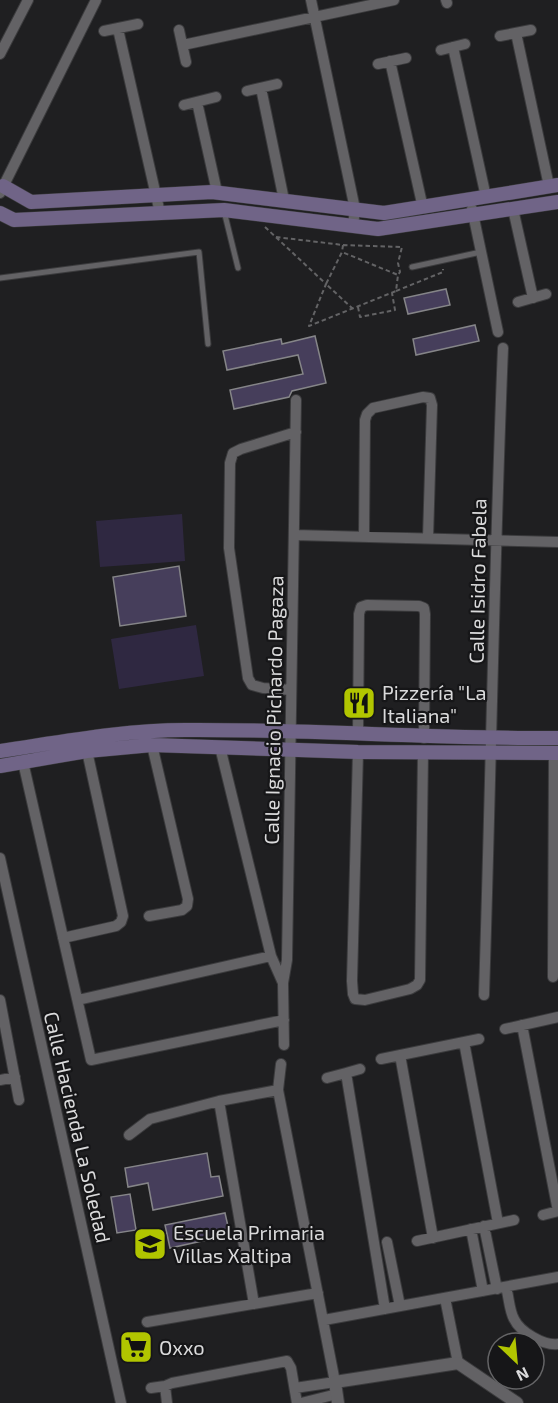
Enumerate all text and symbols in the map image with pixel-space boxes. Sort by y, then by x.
street label: Calle Isidro Fabela [464,498,490,664]
street label: Calle Ignacio Pichardo Pagaza [259,575,287,845]
place label: Pizzería "La Italiana" [382,680,486,727]
restaurant icon: Pizzería "La Italiana" [341,685,377,721]
street label: Calle Hacienda La Soledad [40,1009,116,1245]
place label: Escuela Primaria Villas Xaltipa [173,1220,325,1267]
school or university icon: Escuela Primaria Villas Xaltipa [132,1226,168,1262]
supermarket icon: Oxxo [118,1329,154,1365]
north arrow [486,1331,546,1391]
place label: Oxxo [159,1335,205,1359]
text: N [513,1364,532,1386]

